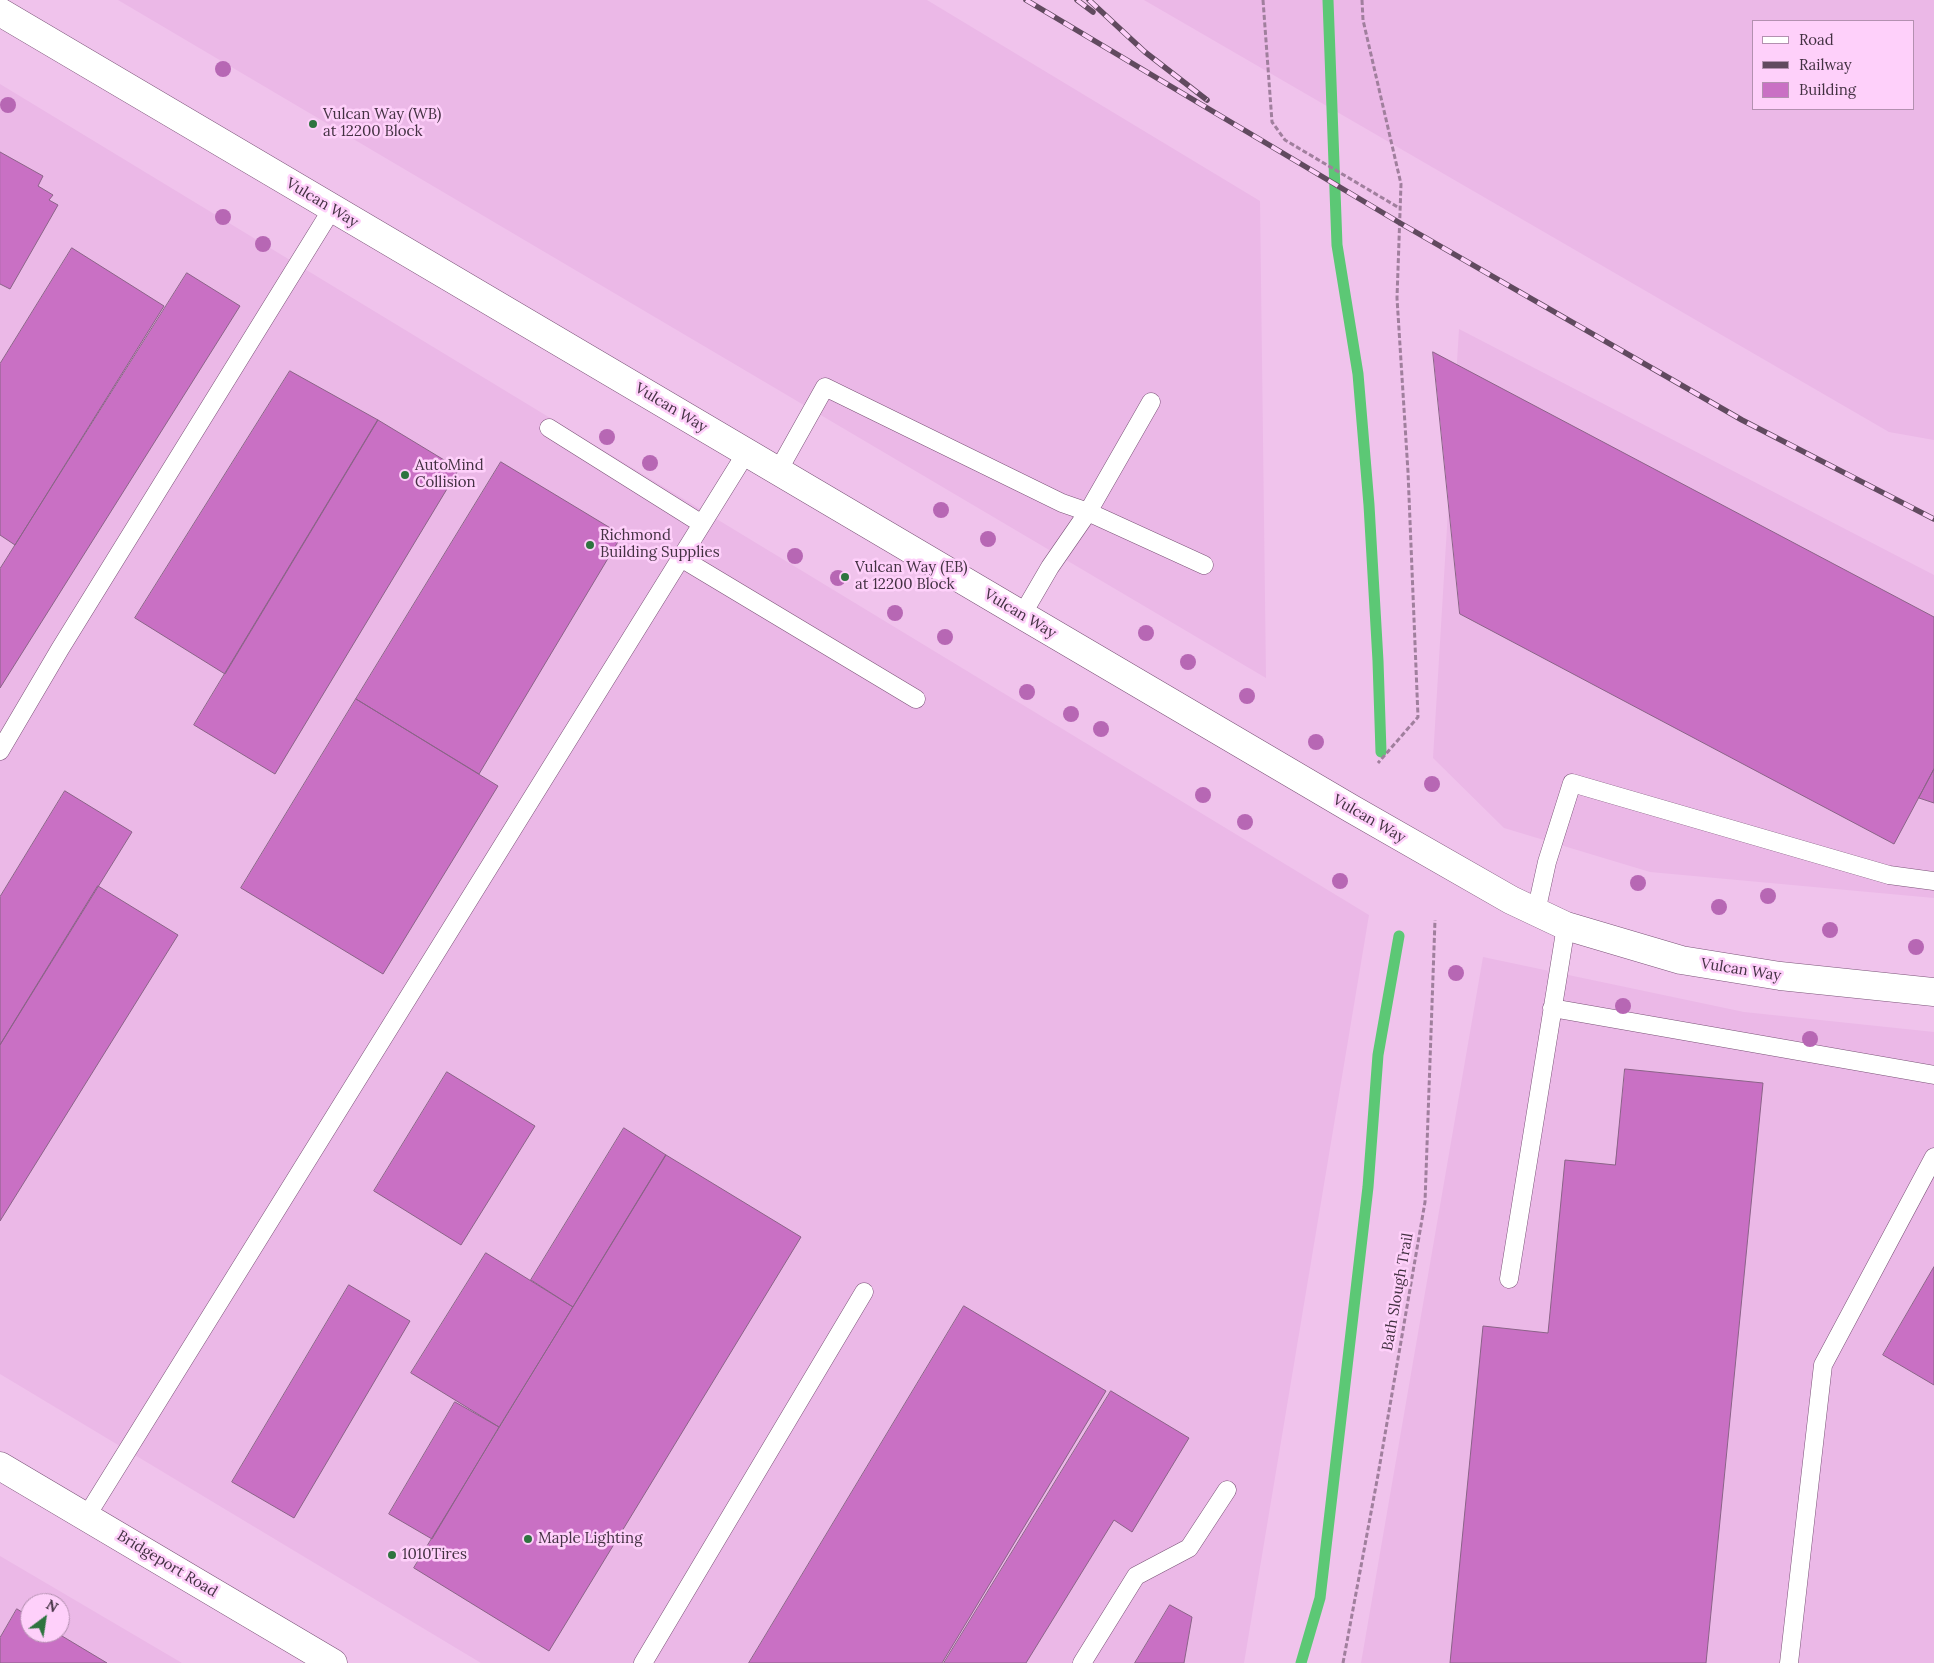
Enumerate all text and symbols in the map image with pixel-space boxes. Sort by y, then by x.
legend [1752,20,1914,110]
text: Road [1799,30,1834,49]
text: Railway [1799,55,1852,74]
text: Building [1799,80,1856,99]
place label: Vulcan Way (WB) at 12200 Block [323,106,441,141]
marker: Vulcan Way (WB) at 12200 Block [307,118,319,130]
street label: Vulcan Way [283,174,361,232]
street label: Vulcan Way [632,379,710,437]
place label: AutoMind Collision [415,457,484,492]
marker: AutoMind Collision [399,469,411,481]
place label: Richmond Building Supplies [600,527,720,562]
marker: Richmond Building Supplies [584,539,596,551]
place label: Vulcan Way (EB) at 12200 Block [855,559,968,594]
marker: Vulcan Way (EB) at 12200 Block [839,571,851,583]
street label: Vulcan Way [981,585,1059,643]
street label: Vulcan Way [1329,791,1409,847]
street label: Vulcan Way [1699,955,1783,985]
street label: Bath Slough Trail [1379,1232,1417,1352]
street label: Bridgeport Road [113,1527,221,1601]
place label: Maple Lighting [538,1530,642,1548]
marker: Maple Lighting [522,1533,534,1545]
place label: 1010Tires [402,1546,467,1564]
marker: 1010Tires [386,1549,398,1561]
north arrow [20,1593,70,1643]
text: N [43,1595,61,1616]

